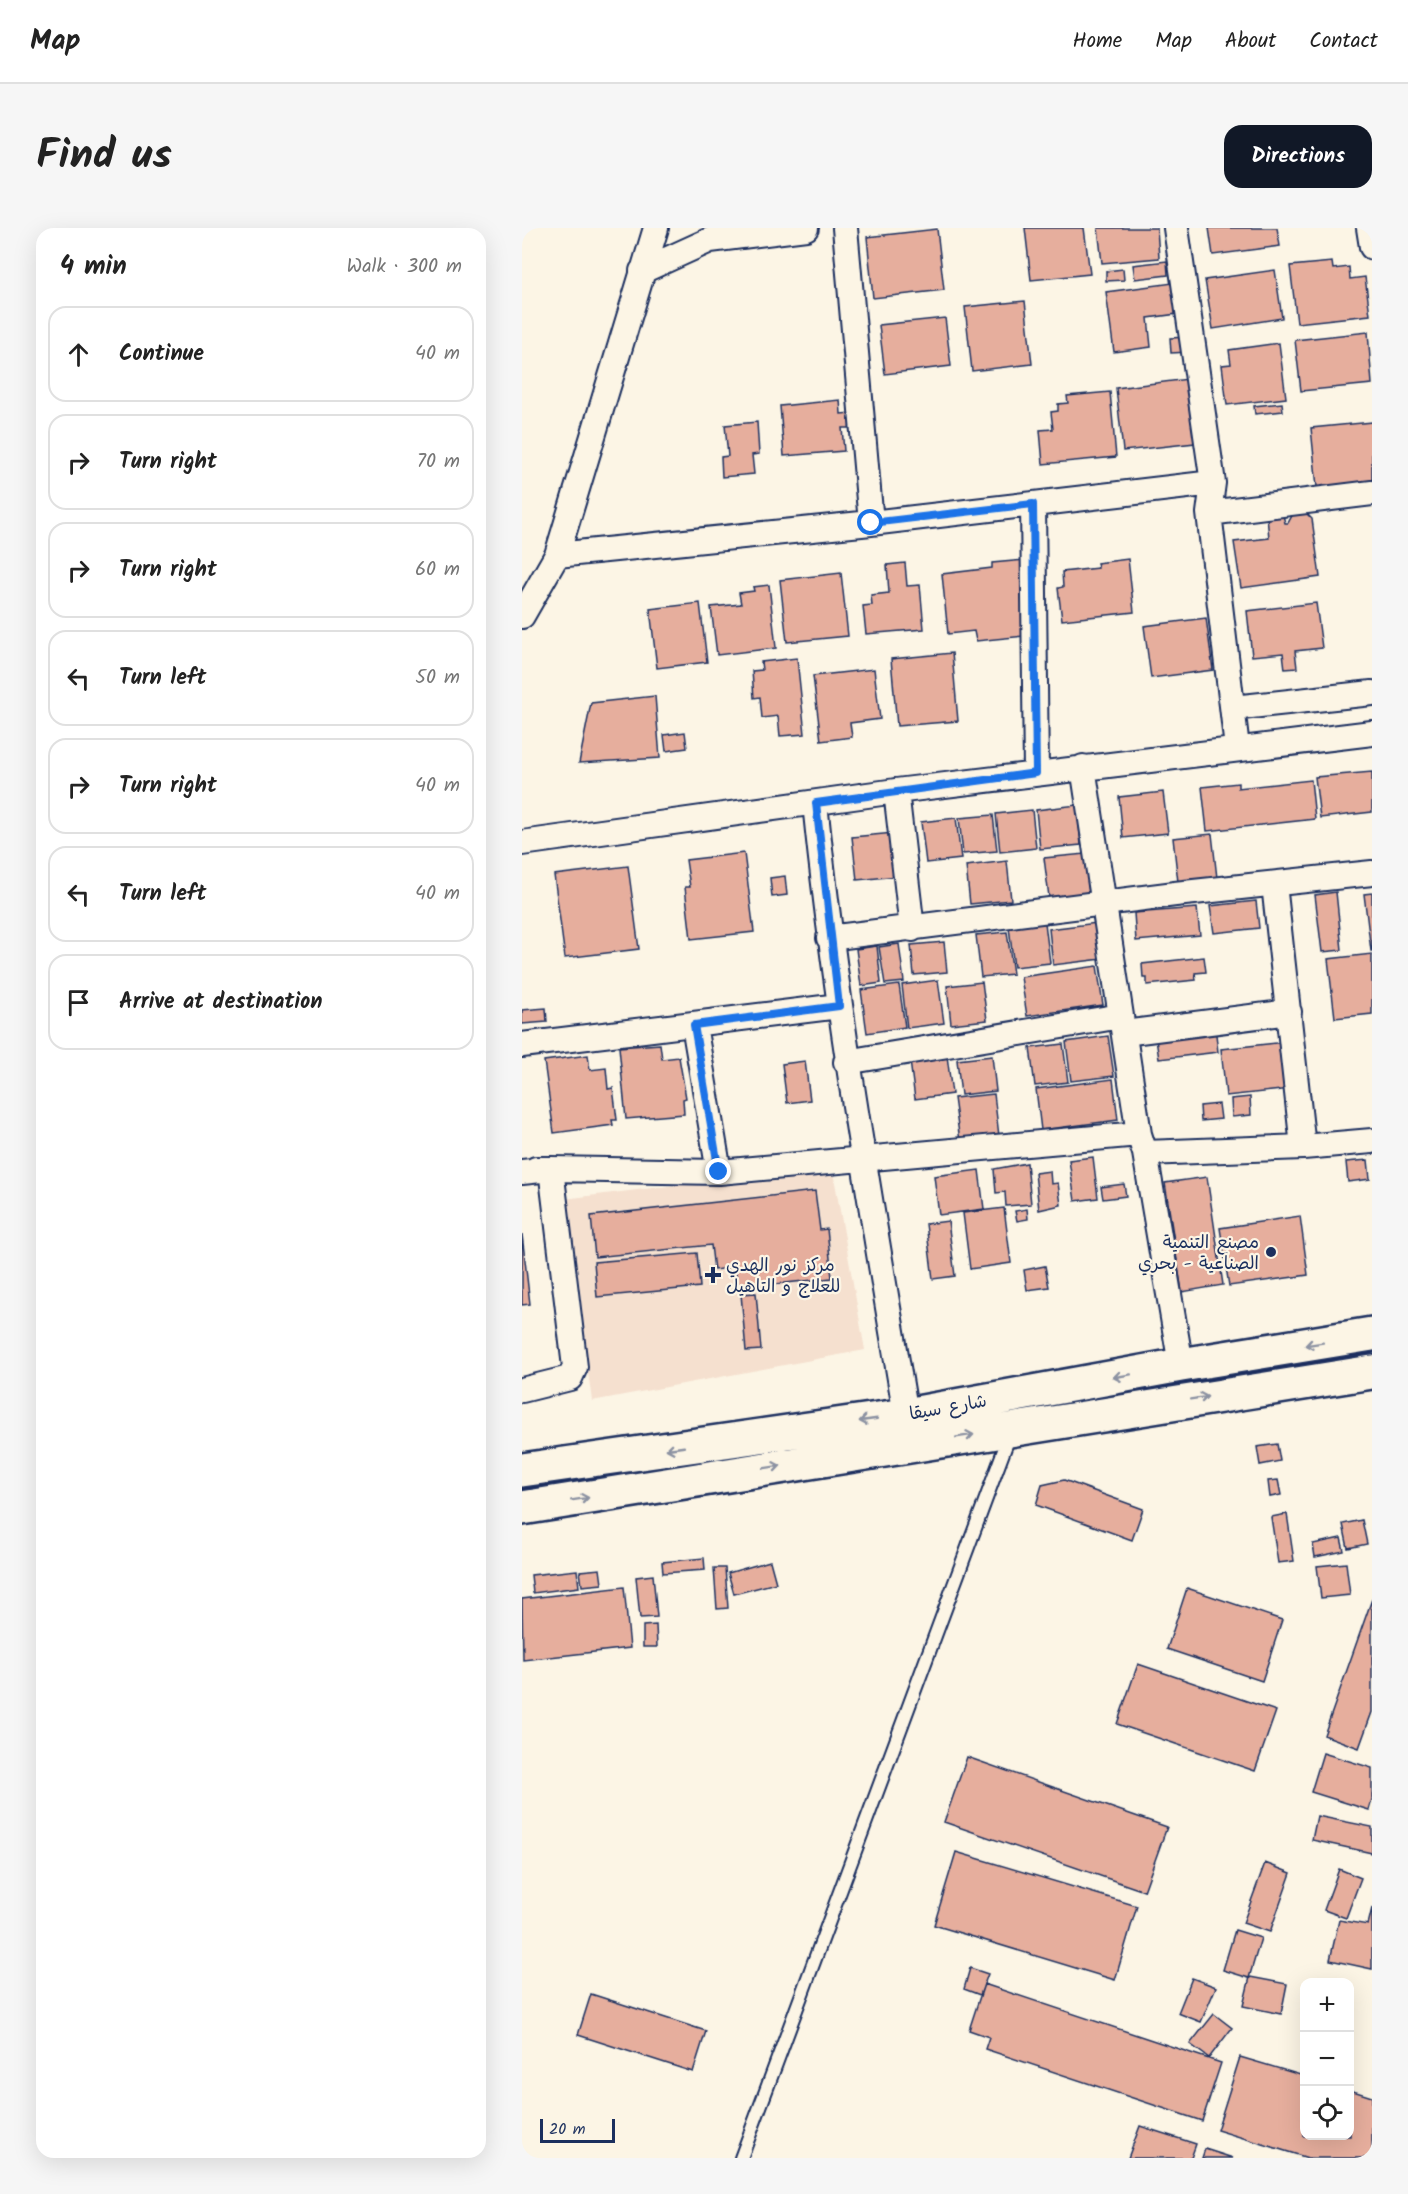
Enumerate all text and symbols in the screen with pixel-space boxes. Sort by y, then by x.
text: Map [30,19,81,64]
text: Home [1073,25,1122,58]
text: Map [1155,25,1192,58]
text: About [1225,25,1276,58]
text: Contact [1309,25,1378,58]
text: Find us [36,123,172,190]
button: Directions [1224,125,1372,188]
text: 4 min [60,246,127,288]
text: Walk · 300 m [347,251,462,283]
text: Continue [119,337,204,372]
icon: ahead [62,338,95,371]
text: 40 m [415,338,460,370]
text: Turn right [119,445,217,480]
icon: right [62,446,95,479]
text: 70 m [417,446,460,478]
route start [857,509,883,535]
text: Turn right [119,553,217,588]
icon: right [62,554,95,587]
text: 60 m [415,554,460,586]
text: Turn left [119,661,206,696]
icon: left [62,662,95,695]
text: 50 m [415,662,460,694]
text: Turn right [119,769,217,804]
icon: right [62,770,95,803]
text: 40 m [415,770,460,802]
text: Turn left [119,877,206,912]
icon: left [62,878,95,911]
text: 40 m [415,878,460,910]
text: Arrive at destination [119,985,322,1020]
icon: arrive [62,986,95,1019]
route end [705,1158,731,1184]
place label: مصنع التنمية الصناعية - بحري [1138,1229,1259,1279]
marker: مصنع التنمية الصناعية - بحري [1264,1245,1278,1259]
place label: مركز نور الهدي للعلاج و التاهيل [726,1252,840,1302]
marker: مركز نور الهدي للعلاج و التاهيل [704,1266,722,1284]
one-way arrow [1305,1338,1325,1349]
one-way arrow [1113,1371,1132,1382]
street label: شارع سيقا [907,1387,989,1430]
one-way arrow [1188,1393,1208,1404]
one-way arrow [858,1415,878,1426]
one-way arrow [954,1430,974,1441]
one-way arrow [665,1442,685,1453]
one-way arrow [762,1461,782,1472]
one-way arrow [569,1493,589,1504]
map controls [1300,1978,1354,2140]
button: + [1300,1978,1354,2032]
button: − [1300,2032,1354,2086]
button: locate [1300,2086,1354,2140]
scale bar [540,2116,615,2144]
text: 20 m [549,2117,585,2142]

